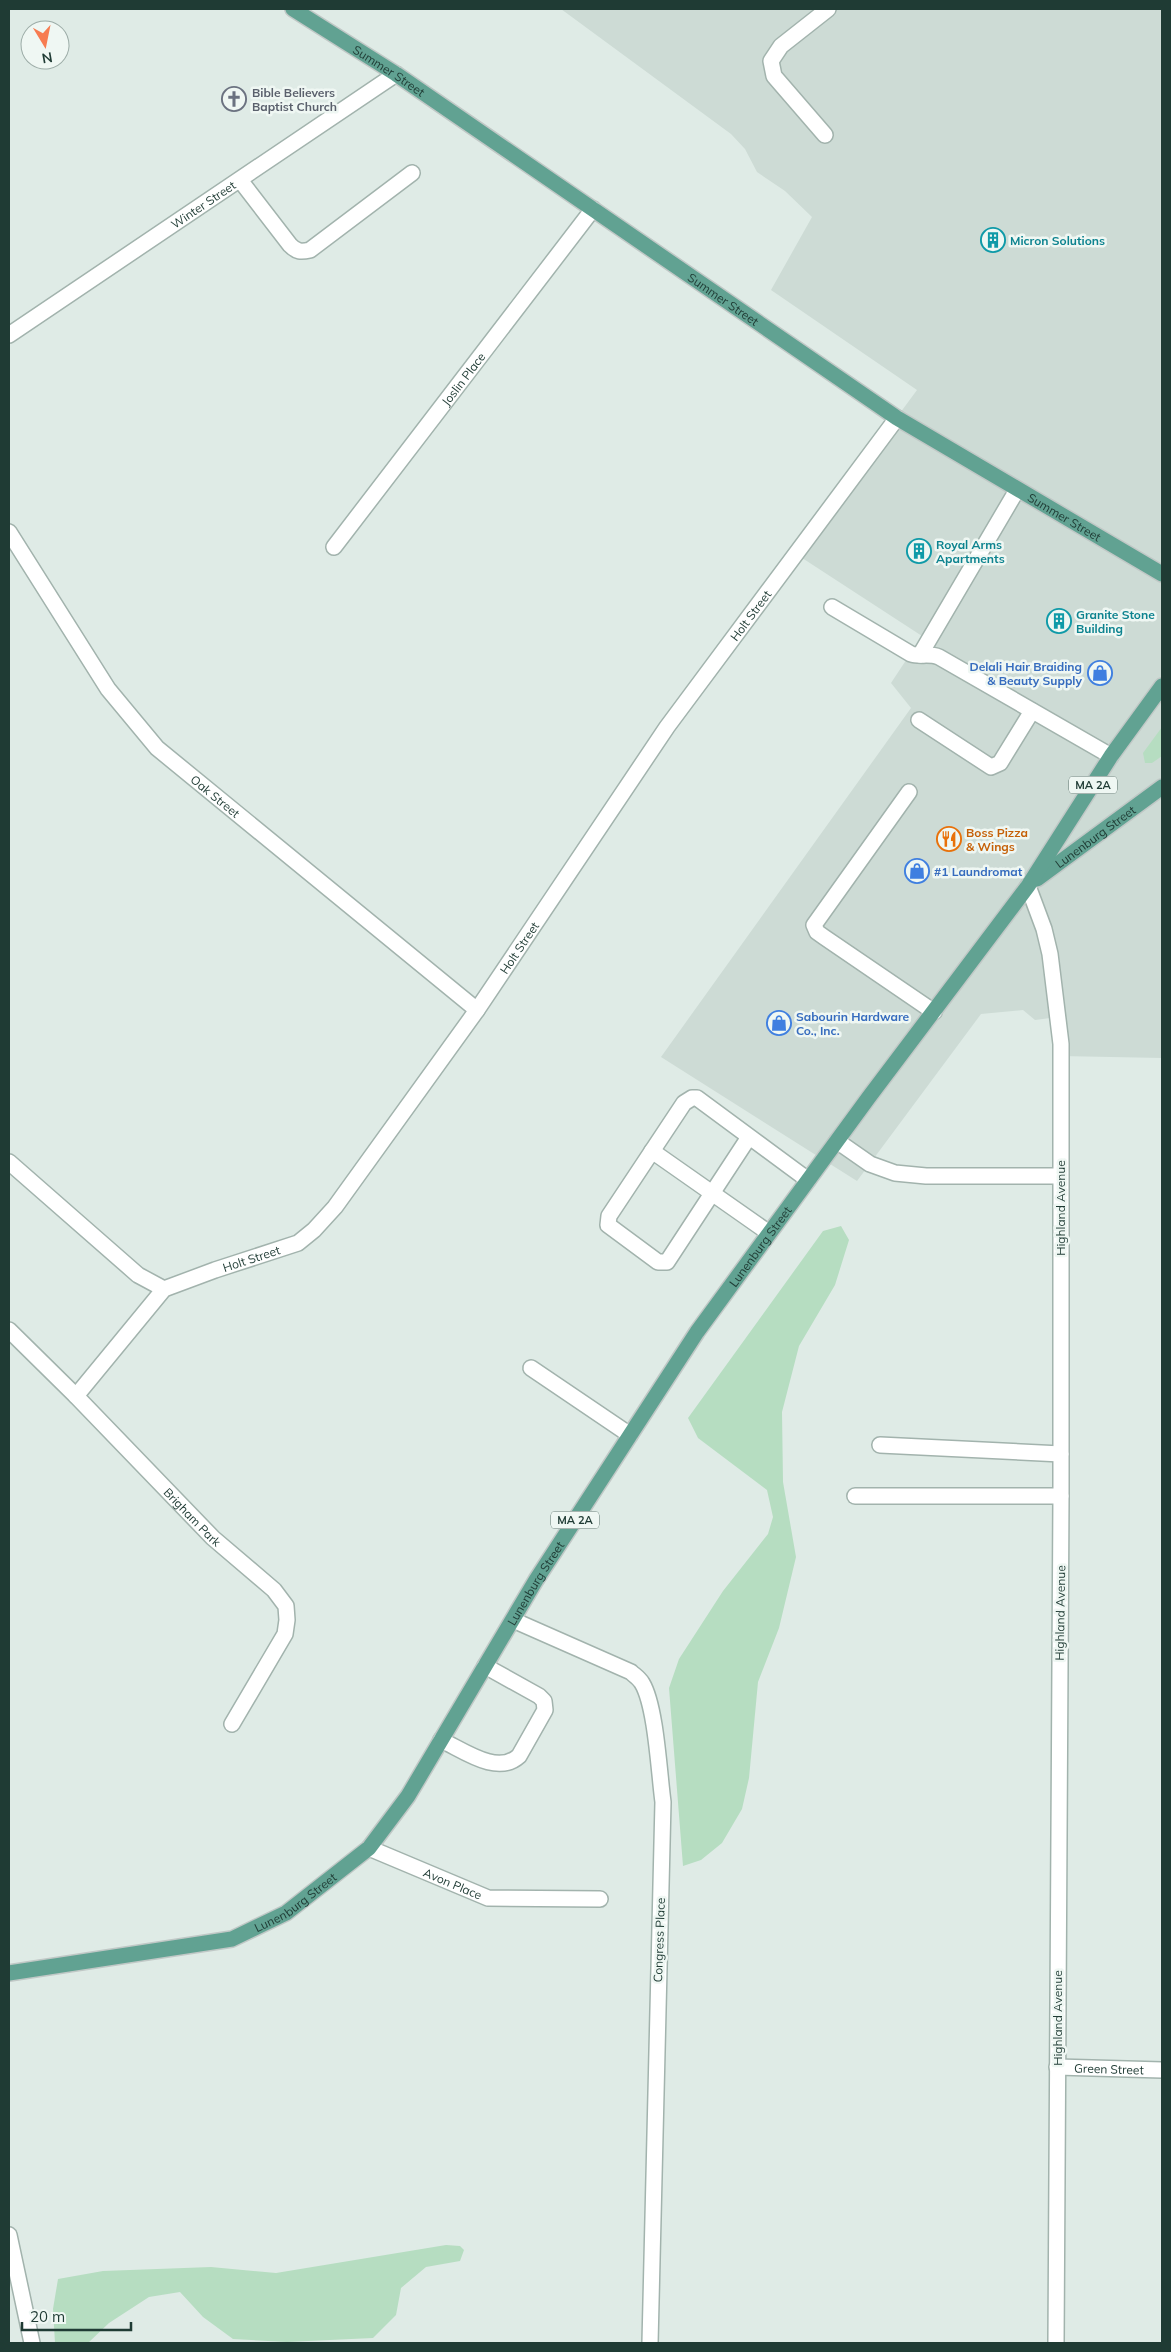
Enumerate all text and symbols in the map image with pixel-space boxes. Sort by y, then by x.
north arrow [20,20,70,70]
street label: Summer Street [350,41,428,99]
text: N [40,48,54,68]
place label: Bible Believers Baptist Church [252,85,337,114]
church icon: Bible Believers Baptist Church [221,86,247,112]
street label: Winter Street [168,177,238,231]
building icon: Micron Solutions [980,227,1006,253]
place label: Micron Solutions [1010,233,1105,248]
street label: Summer Street [685,269,762,328]
street label: Joslin Place [438,349,488,408]
street label: Summer Street [1025,489,1104,544]
place label: Royal Arms Apartments [936,537,1005,566]
building icon: Royal Arms Apartments [906,538,932,564]
street label: Holt Street [726,587,774,644]
place label: Granite Stone Building [1076,607,1155,636]
building icon: Granite Stone Building [1046,608,1072,634]
place label: Delali Hair Braiding & Beauty Supply [970,659,1082,688]
shop icon: Delali Hair Braiding & Beauty Supply [1087,660,1113,686]
street label: Oak Street [188,771,243,820]
road number: MA 2A [1069,776,1117,794]
street label: Lunenburg Street [1052,802,1138,871]
place label: Boss Pizza & Wings [966,825,1028,854]
restaurant icon: Boss Pizza & Wings [936,826,962,852]
shop icon: #1 Laundromat [904,858,930,884]
place label: #1 Laundromat [934,864,1023,879]
street label: Holt Street [496,919,542,976]
place label: Sabourin Hardware Co., Inc. [796,1009,910,1038]
shop icon: Sabourin Hardware Co., Inc. [766,1010,792,1036]
street label: Highland Avenue [1053,1160,1068,1256]
street label: Lunenburg Street [725,1203,794,1289]
street label: Holt Street [221,1242,282,1275]
street label: Brigham Park [161,1484,225,1550]
road number: MA 2A [551,1512,599,1528]
street label: Lunenburg Street [504,1538,567,1628]
street label: Highland Avenue [1052,1565,1068,1661]
street label: Avon Place [421,1864,484,1902]
street label: Lunenburg Street [252,1869,339,1935]
street label: Congress Place [650,1897,668,1983]
street label: Highland Avenue [1050,1970,1065,2066]
street label: Green Street [1074,2060,1144,2077]
scale bar [22,2300,131,2332]
text: 20 m [30,2307,65,2326]

